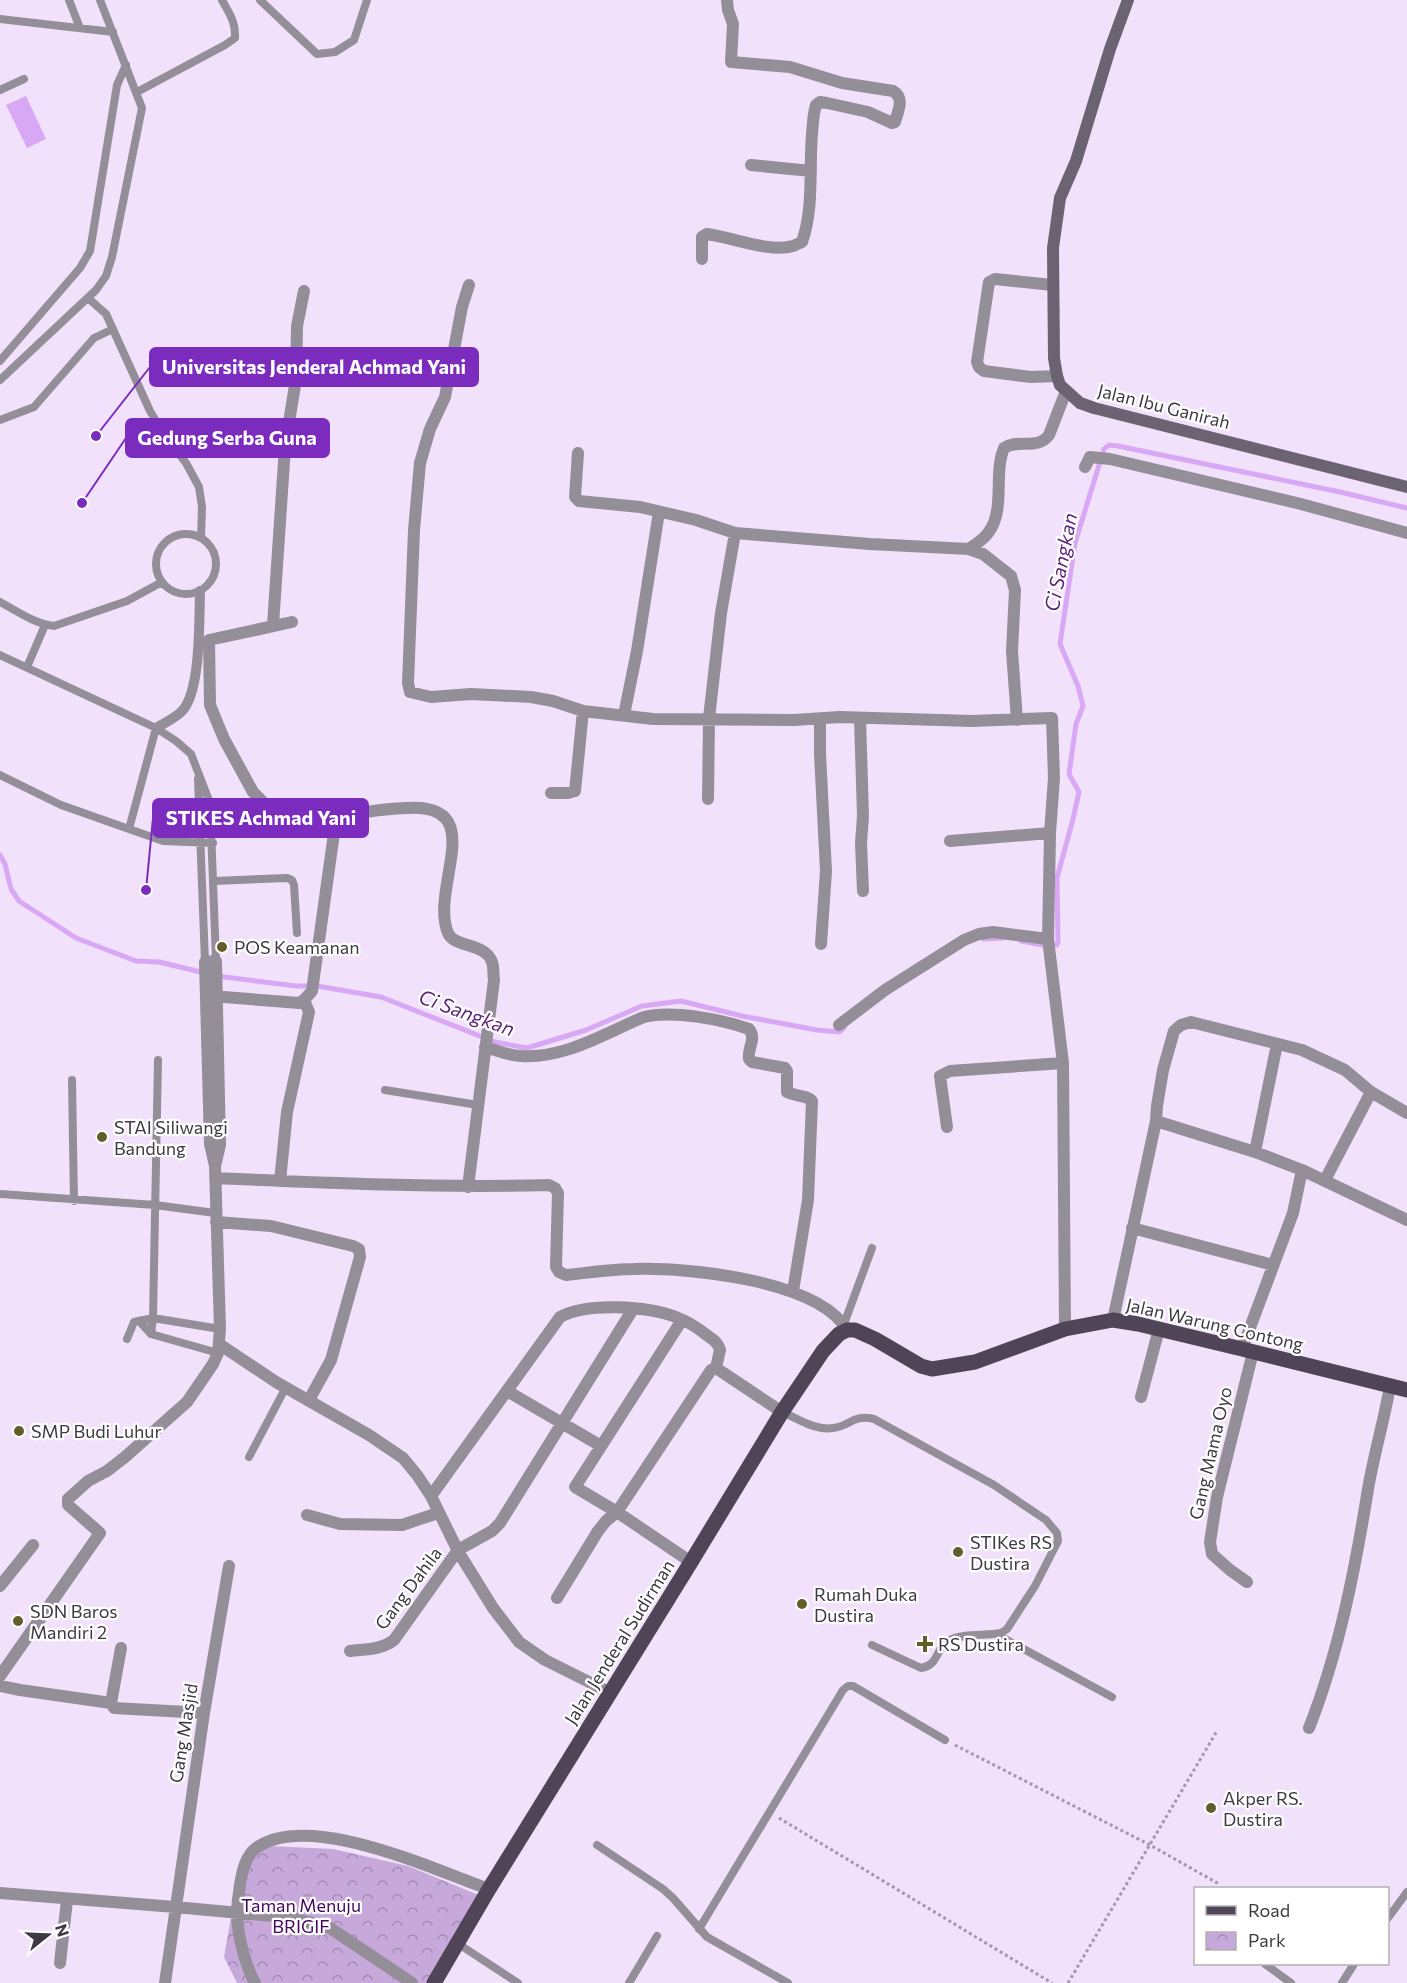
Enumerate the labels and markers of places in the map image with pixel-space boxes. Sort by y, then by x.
callout: Universitas Jenderal Achmad Yani [150,348,478,386]
callout: Gedung Serba Guna [126,419,329,457]
callout: STIKES Achmad Yani [153,799,368,837]
place label: POS Keamanan [234,936,360,958]
marker: POS Keamanan [215,940,229,954]
place label: STAI Siliwangi Bandung [114,1116,228,1159]
marker: STAI Siliwangi Bandung [95,1130,109,1144]
place label: SMP Budi Luhur [31,1420,162,1442]
marker: SMP Budi Luhur [12,1424,26,1438]
place label: STIKes RS Dustira [970,1531,1052,1574]
marker: STIKes RS Dustira [951,1545,965,1559]
place label: Rumah Duka Dustira [814,1583,917,1626]
marker: Rumah Duka Dustira [795,1597,809,1611]
place label: SDN Baros Mandiri 2 [30,1600,118,1643]
marker: SDN Baros Mandiri 2 [11,1614,25,1628]
place label: RS Dustira [938,1633,1024,1655]
marker: RS Dustira [916,1635,934,1653]
place label: Akper RS. Dustira [1223,1787,1303,1830]
marker: Akper RS. Dustira [1204,1801,1218,1815]

